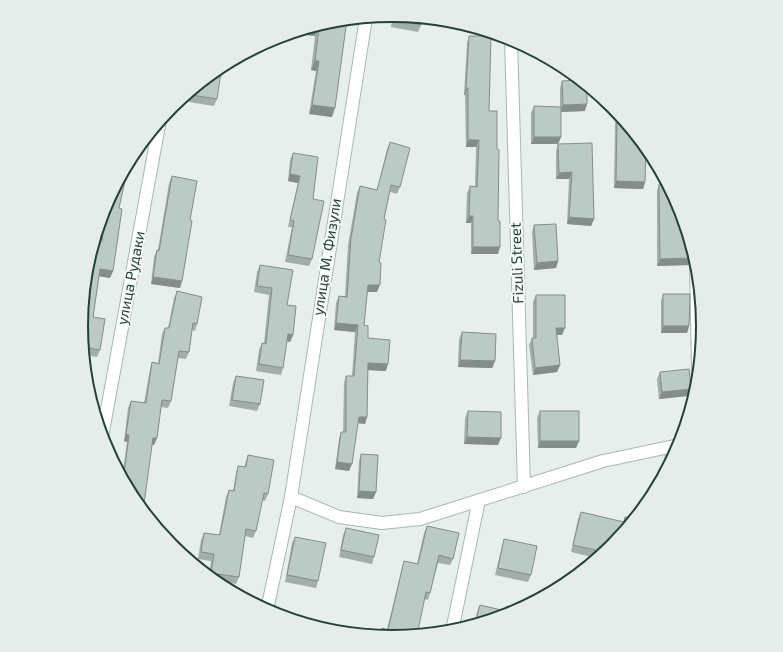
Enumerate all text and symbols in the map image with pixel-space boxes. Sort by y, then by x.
street label: улица М. Физули [308,197,345,317]
street label: Fizuli Street [506,222,526,304]
street label: улица Рудаки [112,229,149,327]

